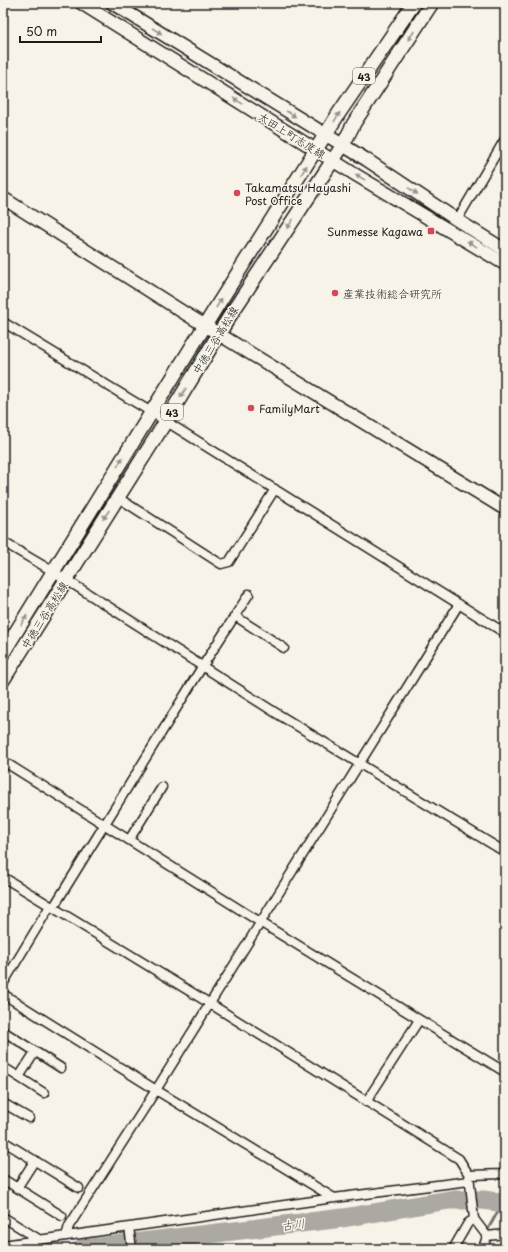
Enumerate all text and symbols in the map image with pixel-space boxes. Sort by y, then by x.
scale bar [20,18,101,44]
text: 50 m [26,22,57,40]
one-way arrow [152,27,162,35]
one-way arrow [407,30,414,42]
road number: 43 [353,68,375,84]
one-way arrow [233,97,243,105]
street label: 太田上町志度線 [255,107,329,163]
one-way arrow [286,111,297,118]
one-way arrow [333,112,341,122]
one-way arrow [300,164,307,176]
one-way arrow [354,174,366,181]
place label: Takamatsu Hayashi Post Office [245,179,351,209]
one-way arrow [408,187,418,195]
marker: Takamatsu Hayashi Post Office [232,188,242,198]
one-way arrow [286,219,294,229]
place label: Sunmesse Kagawa [327,223,423,240]
marker: Sunmesse Kagawa [426,226,436,236]
one-way arrow [466,241,478,248]
place label: 産業技術総合研究所 [343,285,442,302]
marker: 産業技術総合研究所 [330,288,340,298]
one-way arrow [215,298,222,309]
street label: 中徳三谷高松線 [188,303,242,377]
one-way arrow [179,388,187,398]
place label: FamilyMart [259,400,320,417]
marker: FamilyMart [246,403,256,413]
road number: 43 [161,404,183,420]
one-way arrow [117,456,124,468]
one-way arrow [102,510,110,520]
street label: 中徳三谷高松線 [16,578,72,652]
one-way arrow [20,614,27,626]
water label: 古川 [280,1214,306,1234]

